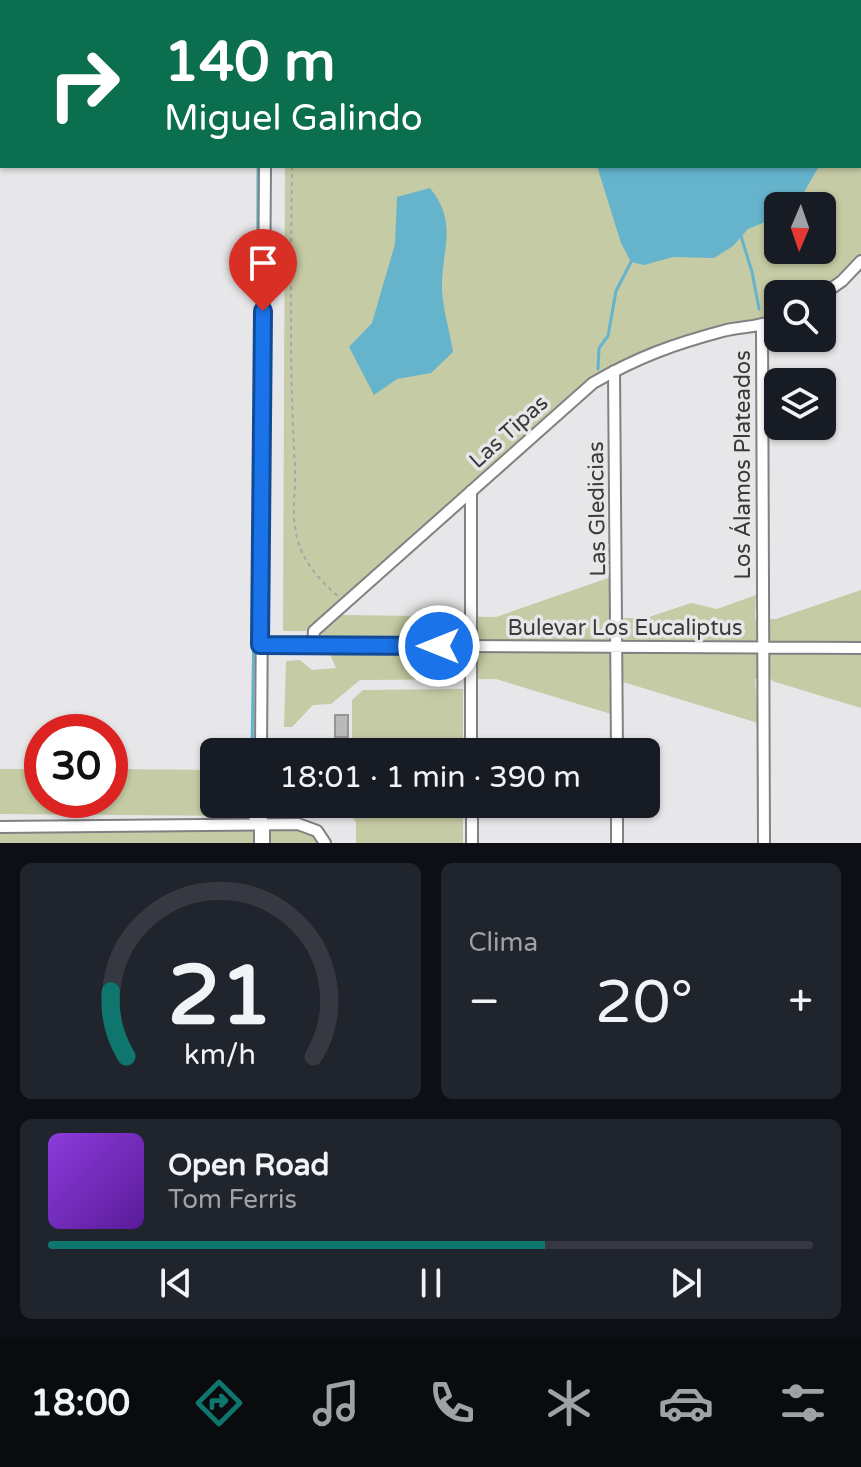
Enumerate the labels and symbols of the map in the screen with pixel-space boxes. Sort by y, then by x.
north arrow [764,192,836,264]
pin [229,229,297,311]
street label: Los Álamos Plateados [729,350,756,580]
street label: Las Tipas [464,390,553,474]
street label: Las Gledicias [583,441,611,577]
position arrow [397,604,481,688]
street label: Bulevar Los Eucaliptus [507,615,743,641]
speed limit sign: 30 [24,714,128,818]

